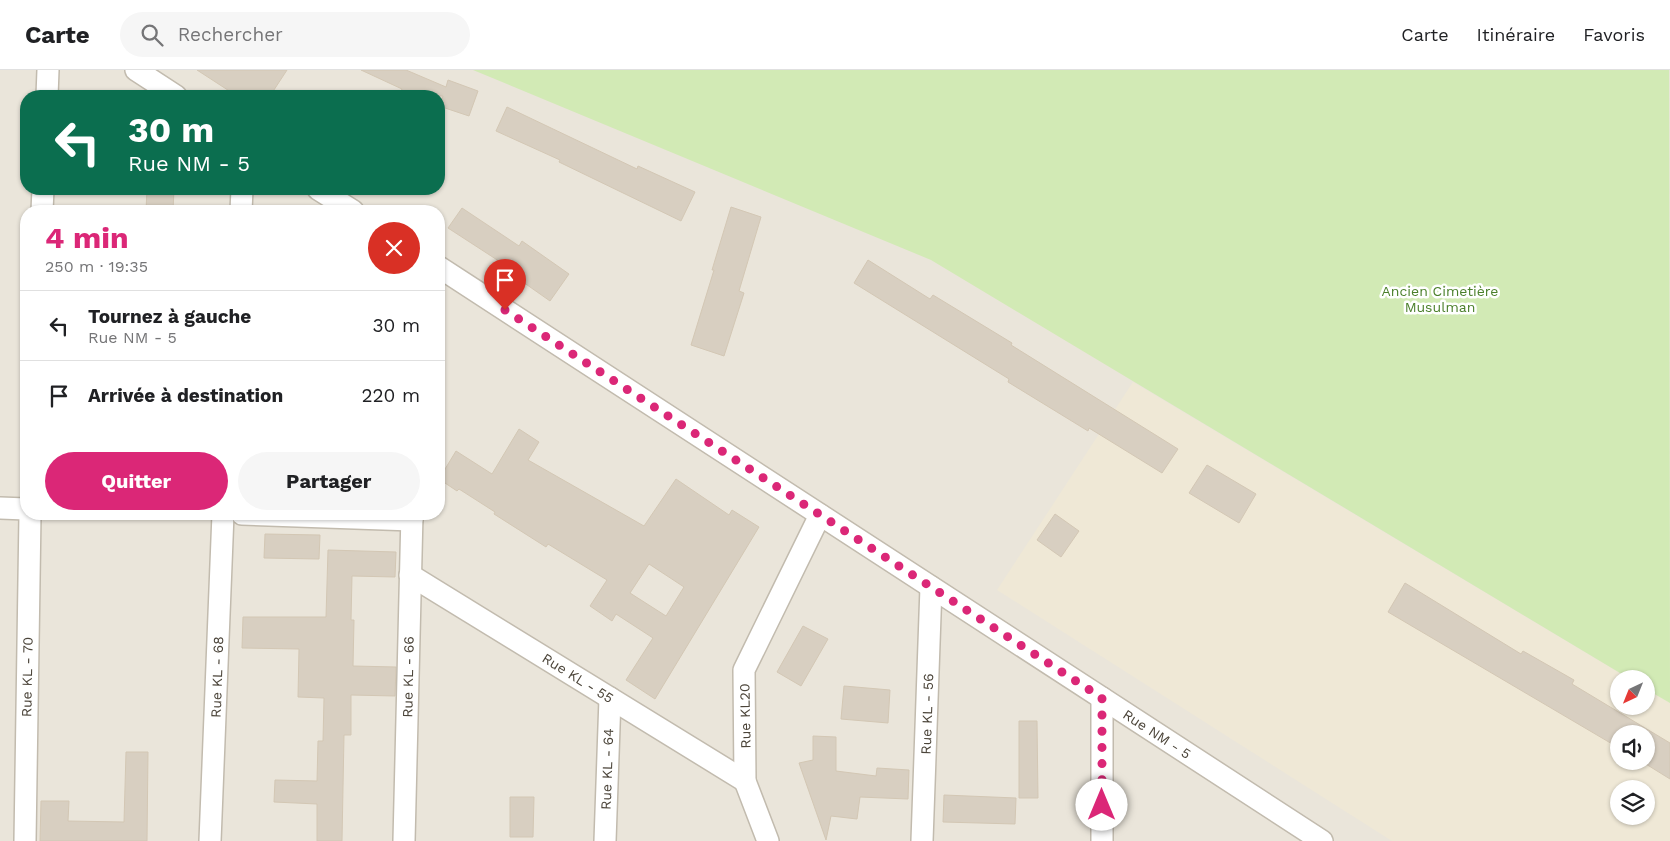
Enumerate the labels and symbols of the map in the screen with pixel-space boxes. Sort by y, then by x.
pin [484,259,526,310]
park label: Ancien Cimetière Musulman [1382,283,1498,315]
street label: Rue KL - 68 [208,636,226,718]
street label: Rue KL - 66 [399,636,417,718]
street label: Rue KL - 70 [18,637,36,717]
street label: Rue KL - 55 [539,650,617,706]
north arrow [1610,670,1655,715]
street label: Rue KL - 56 [918,673,936,755]
street label: Rue KL20 [736,683,754,749]
street label: Rue NM - 5 [1120,706,1194,762]
street label: Rue KL - 64 [598,728,616,810]
position arrow [1075,778,1127,830]

